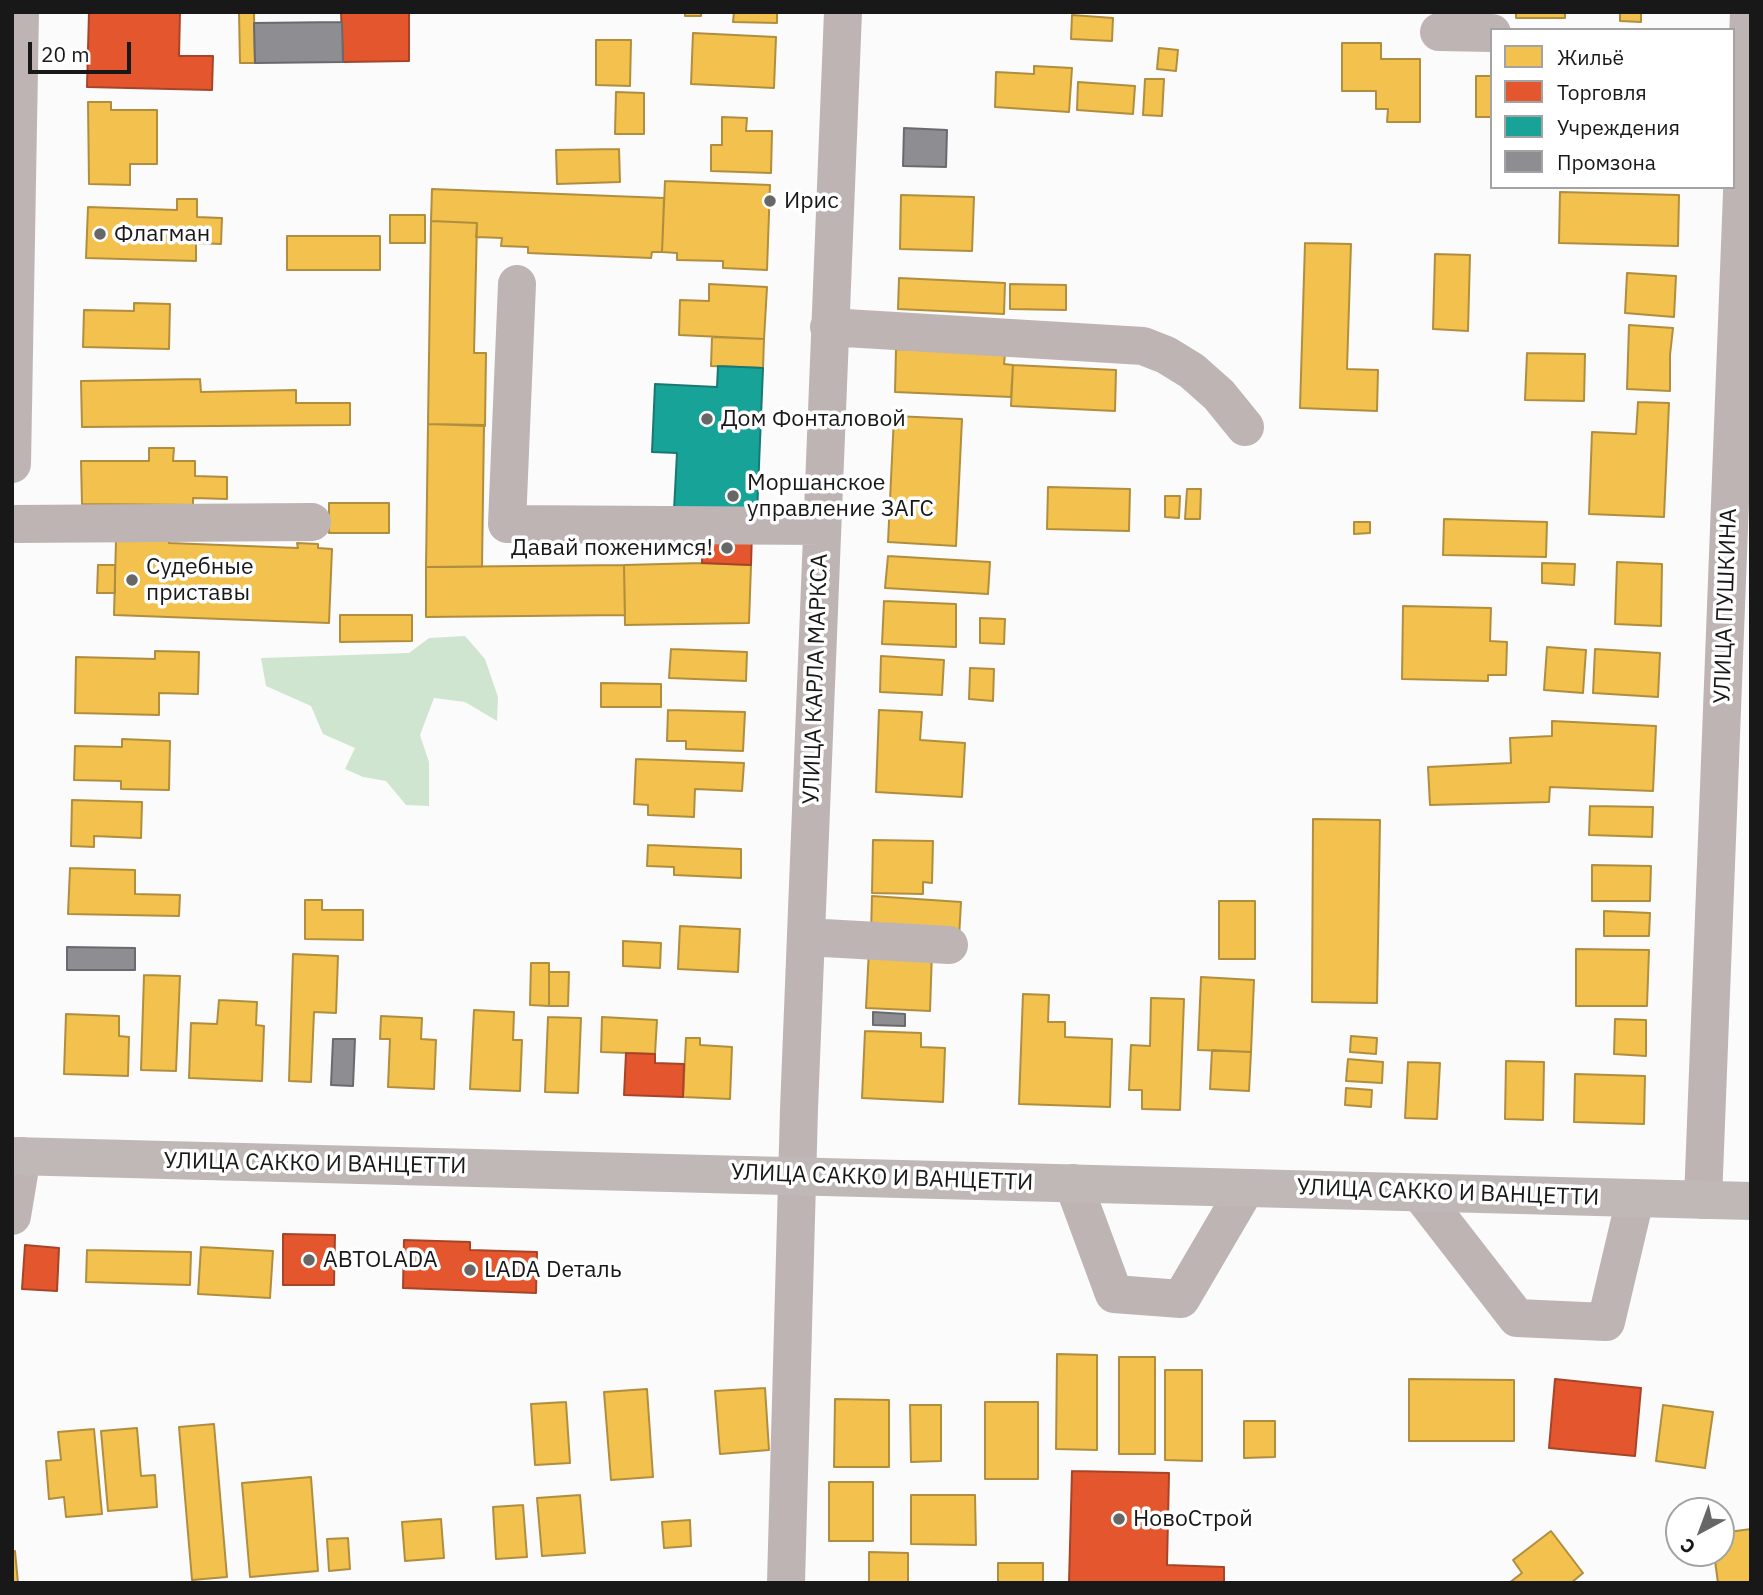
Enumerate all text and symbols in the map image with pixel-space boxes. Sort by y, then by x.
scale bar [32,28,135,72]
legend [1490,28,1735,189]
text: 20 m [41,40,90,68]
text: Жильё [1557,43,1624,71]
text: Торговля [1557,78,1647,106]
text: Учреждения [1557,113,1680,141]
text: Промзона [1557,148,1656,176]
place label: Ирис [784,187,839,215]
marker: Ирис [762,193,778,209]
place label: Флагман [114,220,210,248]
marker: Флагман [92,226,108,242]
place label: Дом Фонталовой [721,405,906,433]
marker: Дом Фонталовой [699,411,715,427]
place label: Моршанское управление ЗАГС [747,469,934,523]
marker: Моршанское управление ЗАГС [725,488,741,504]
street label: УЛИЦА ПУШКИНА [1709,508,1743,704]
place label: Давай поженимся! [511,534,713,562]
marker: Давай поженимся! [719,540,735,556]
place label: Судебные приставы [146,553,254,607]
street label: УЛИЦА КАРЛА МАРКСА [798,553,834,805]
marker: Судебные приставы [124,572,140,588]
street label: УЛИЦА САККО И ВАНЦЕТТИ [163,1148,467,1180]
street label: УЛИЦА САККО И ВАНЦЕТТИ [730,1159,1034,1197]
street label: УЛИЦА САККО И ВАНЦЕТТИ [1296,1174,1600,1212]
place label: АВТОLADA [323,1246,438,1274]
marker: АВТОLADA [301,1252,317,1268]
place label: LADA Dеталь [484,1256,622,1284]
marker: LADA Dеталь [462,1262,478,1278]
north arrow [1665,1497,1735,1567]
place label: НовоСтрой [1133,1505,1253,1533]
marker: НовоСтрой [1111,1511,1127,1527]
text: С [1675,1533,1700,1559]

